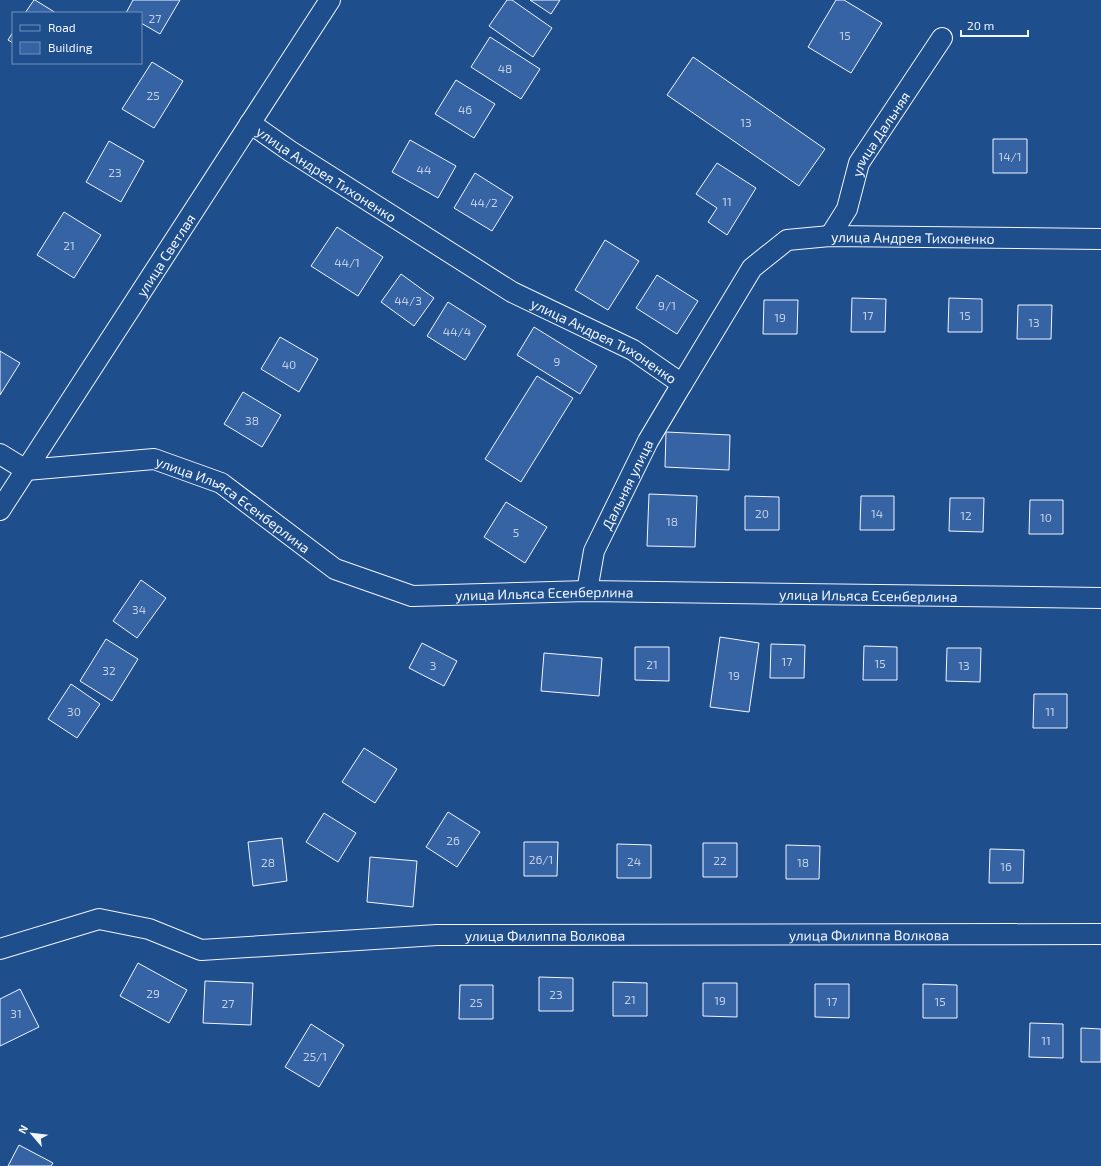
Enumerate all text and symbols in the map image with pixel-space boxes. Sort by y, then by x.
house number: 27 [149,11,161,25]
legend [12,12,142,64]
scale bar [961,12,1028,38]
text: 20 m [967,18,994,32]
text: Road [48,20,76,34]
house number: 15 [839,28,851,42]
text: Building [48,40,93,54]
house number: 48 [498,61,512,75]
house number: 25 [146,88,160,102]
street label: улица Дальняя [847,88,913,178]
house number: 46 [458,102,472,116]
house number: 13 [740,115,752,129]
street label: улица Андрея Тихоненко [253,122,400,225]
house number: 14/1 [998,149,1022,163]
house number: 44 [417,162,431,176]
house number: 23 [108,165,122,179]
house number: 11 [722,194,732,208]
house number: 44/2 [470,195,498,209]
street label: улица Светлая [132,210,198,299]
street label: улица Андрея Тихоненко [831,228,995,246]
house number: 21 [63,238,75,252]
house number: 44/1 [334,255,360,269]
house number: 44/3 [394,293,422,307]
street label: улица Андрея Тихоненко [529,294,680,387]
house number: 9/1 [658,298,676,312]
house number: 17 [863,308,873,322]
house number: 15 [959,308,971,322]
house number: 19 [774,310,786,324]
house number: 13 [1028,315,1040,329]
house number: 44/4 [443,324,471,338]
house number: 9 [554,354,561,368]
house number: 40 [282,357,296,371]
house number: 38 [245,413,259,427]
street label: Дальняя улица [598,436,656,532]
street label: улица Ильяса Есенберлина [154,452,314,556]
house number: 20 [755,506,769,520]
house number: 14 [871,506,883,520]
house number: 12 [960,508,972,522]
house number: 10 [1040,510,1052,524]
house number: 18 [666,514,678,528]
house number: 5 [513,525,519,539]
street label: улица Ильяса Есенберлина [455,582,634,603]
street label: улица Ильяса Есенберлина [779,585,958,605]
house number: 34 [132,602,146,616]
house number: 17 [782,654,792,668]
house number: 15 [874,656,886,670]
house number: 21 [646,657,658,671]
house number: 3 [430,658,436,672]
house number: 13 [958,658,970,672]
house number: 32 [102,663,116,677]
house number: 19 [728,668,740,682]
house number: 30 [67,704,81,718]
house number: 11 [1045,704,1055,718]
house number: 26 [446,833,460,847]
house number: 26/1 [529,852,553,866]
house number: 22 [713,853,727,867]
house number: 24 [627,854,641,868]
house number: 28 [261,855,275,869]
house number: 18 [797,855,809,869]
house number: 16 [1000,859,1012,873]
street label: улица Филиппа Волкова [465,926,625,943]
street label: улица Филиппа Волкова [789,926,949,943]
house number: 29 [146,986,160,1000]
house number: 23 [549,987,563,1001]
house number: 21 [624,992,636,1006]
house number: 19 [714,993,726,1007]
house number: 17 [827,994,837,1008]
house number: 15 [934,994,946,1008]
house number: 25 [469,995,483,1009]
house number: 27 [222,996,234,1010]
house number: 31 [10,1006,22,1020]
house number: 11 [1041,1033,1051,1047]
house number: 25/1 [303,1049,327,1063]
north arrow [12,1114,52,1154]
text: N [15,1122,30,1136]

